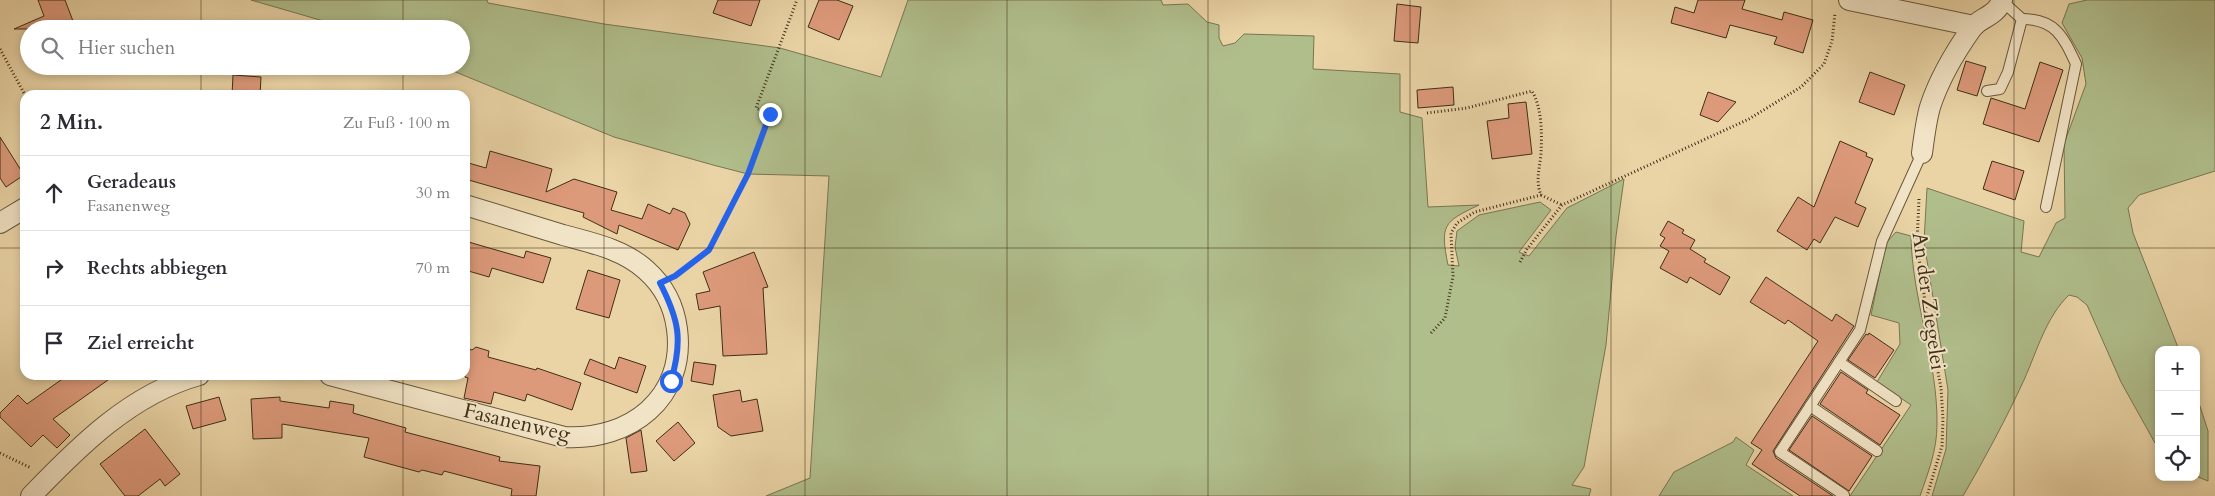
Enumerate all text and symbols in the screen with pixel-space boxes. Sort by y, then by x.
search box [20,20,470,75]
icon: search [38,34,66,62]
text: Hier suchen [78,35,175,61]
route end [759,103,782,126]
text: 2 Min. [40,108,103,137]
text: Zu Fuß · 100 m [343,112,450,134]
text: Geradeaus [87,169,176,195]
icon: ahead [40,179,68,207]
text: 30 m [416,182,450,204]
text: Fasanenweg [87,195,170,217]
street label: An der Ziegelei [1904,230,1953,372]
icon: right [40,254,68,282]
text: Rechts abbiegen [87,255,228,281]
text: 70 m [416,257,450,279]
icon: arrive [40,329,68,357]
text: Ziel erreicht [87,330,194,356]
map controls [2155,346,2200,481]
button: + [2155,346,2200,391]
route start [660,370,683,393]
button: − [2155,391,2200,436]
street label: Fasanenweg [461,396,573,449]
button: locate [2155,436,2200,481]

